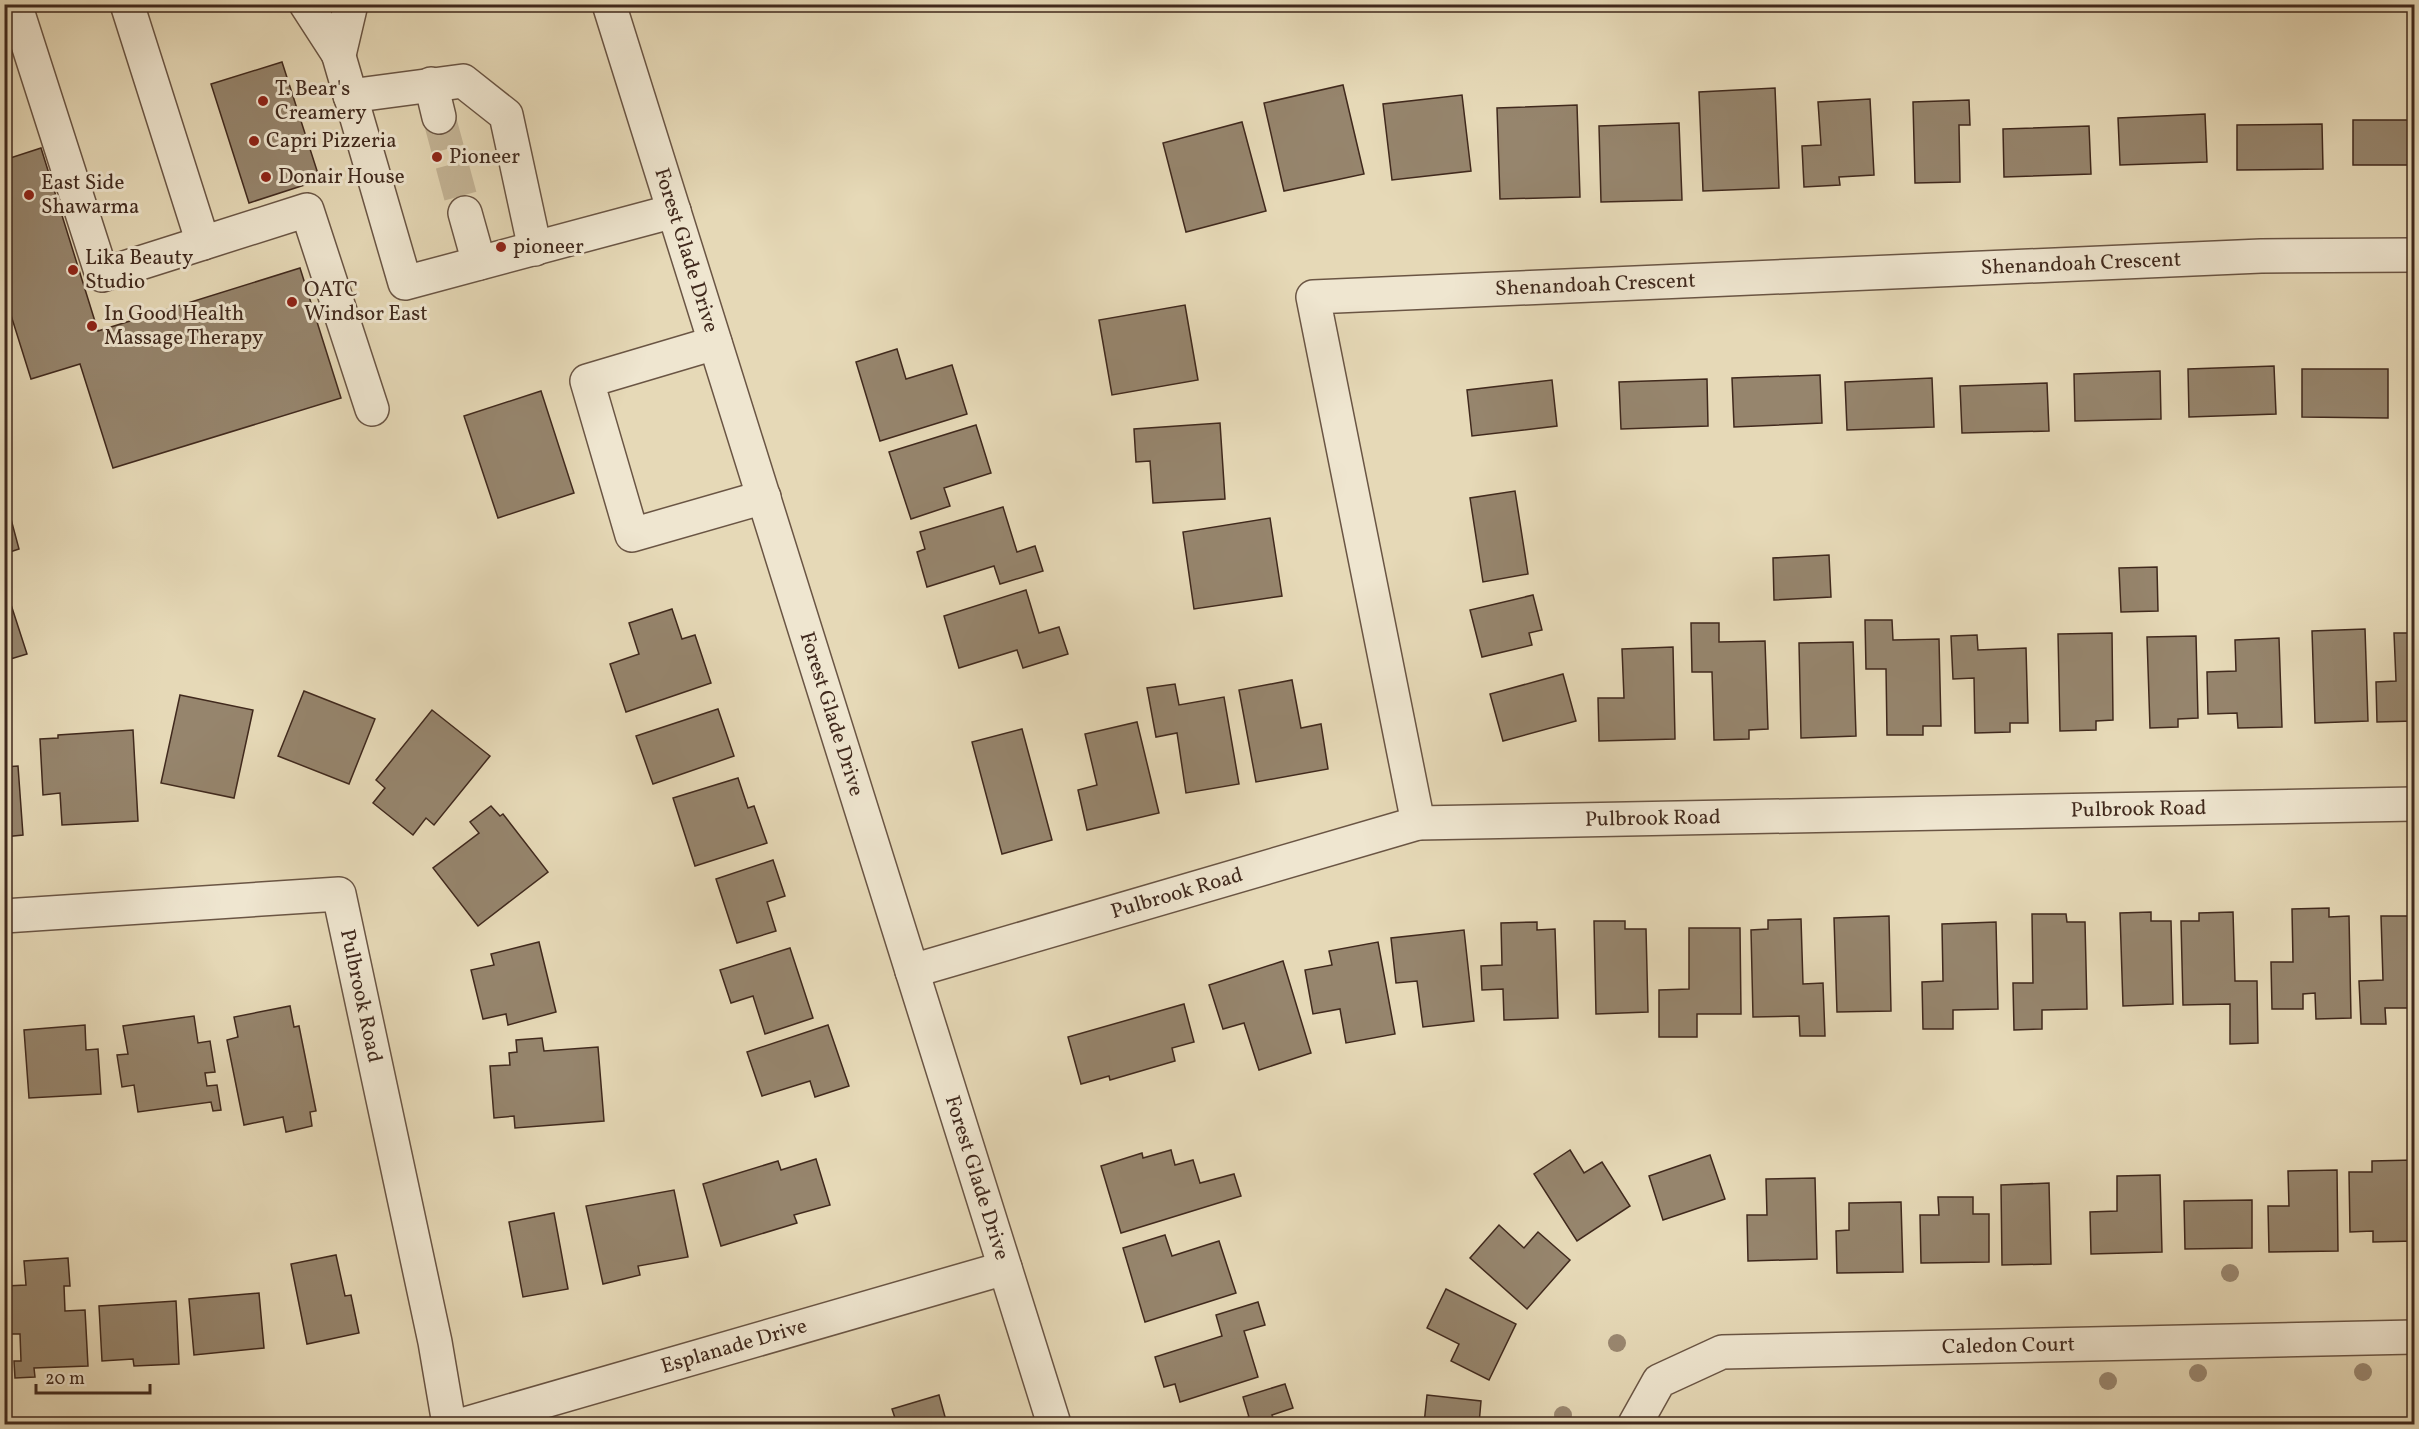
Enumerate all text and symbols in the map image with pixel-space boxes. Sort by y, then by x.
place label: T. Bear's Creamery [275,75,367,128]
marker: T. Bear's Creamery [256,94,270,108]
place label: Capri Pizzeria [266,127,397,156]
marker: Capri Pizzeria [247,134,261,148]
place label: Pioneer [449,143,520,172]
marker: Pioneer [430,150,444,164]
place label: Donair House [278,163,405,192]
street label: Forest Glade Drive [647,164,726,336]
place label: East Side Shawarma [41,169,140,222]
marker: Donair House [259,170,273,184]
marker: East Side Shawarma [22,188,36,202]
place label: pioneer [513,233,584,262]
marker: pioneer [494,240,508,254]
place label: Lika Beauty Studio [85,244,194,297]
street label: Shenandoah Crescent [1980,245,2182,283]
marker: Lika Beauty Studio [66,263,80,277]
street label: Shenandoah Crescent [1494,266,1696,304]
place label: OATC Windsor East [304,276,428,329]
marker: OATC Windsor East [285,295,299,309]
place label: In Good Health Massage Therapy [104,300,264,353]
marker: In Good Health Massage Therapy [85,319,99,333]
street label: Forest Glade Drive [792,628,871,800]
street label: Pulbrook Road [2070,793,2207,825]
street label: Pulbrook Road [1585,803,1721,834]
street label: Pulbrook Road [1108,861,1246,927]
street label: Pulbrook Road [332,926,389,1065]
street label: Forest Glade Drive [937,1092,1016,1264]
street label: Esplanade Drive [658,1311,810,1381]
street label: Caledon Court [1941,1330,2075,1362]
scale bar [36,1357,150,1395]
text: 20 m [45,1367,85,1392]

